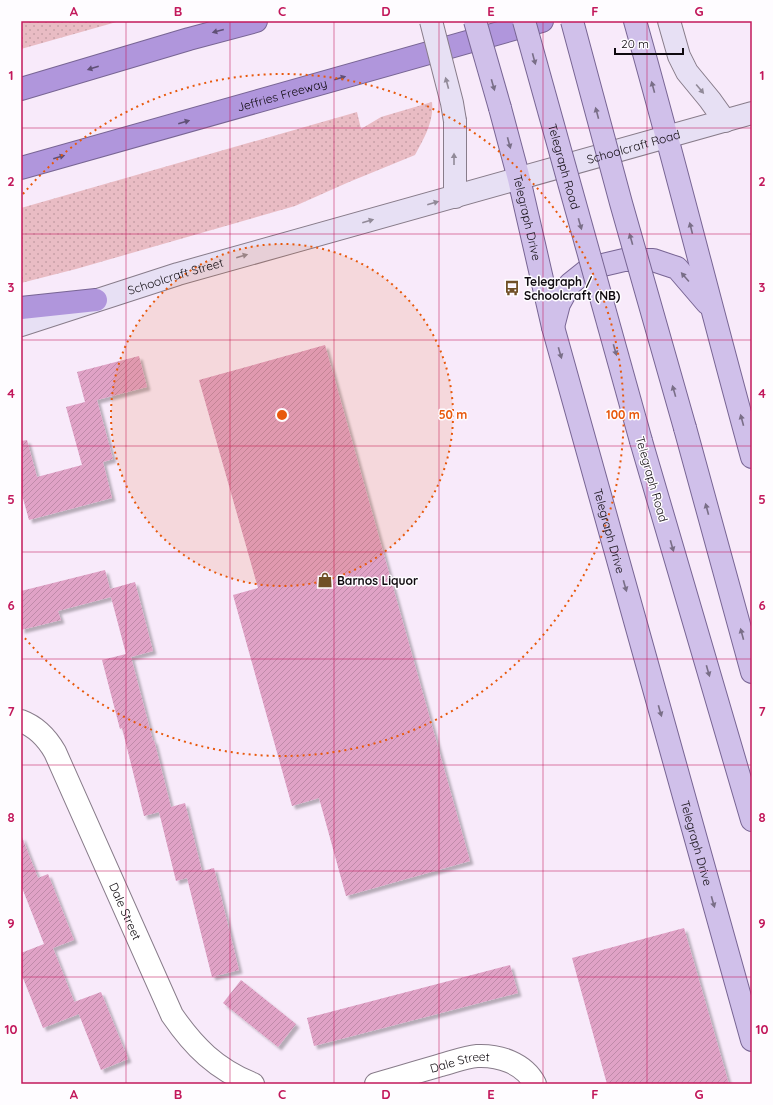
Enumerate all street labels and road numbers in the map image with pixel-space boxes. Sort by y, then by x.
street label: Jeffries Freeway [235,75,329,114]
street label: Telegraph Road [545,122,584,211]
street label: Schoolcraft Road [585,126,682,167]
street label: Telegraph Drive [511,173,545,262]
street label: Schoolcraft Street [125,254,225,297]
street label: Telegraph Road [633,434,671,524]
street label: Telegraph Drive [591,487,629,575]
street label: Telegraph Drive [678,799,716,887]
street label: Dale Street [106,880,145,942]
street label: Dale Street [428,1048,490,1075]

